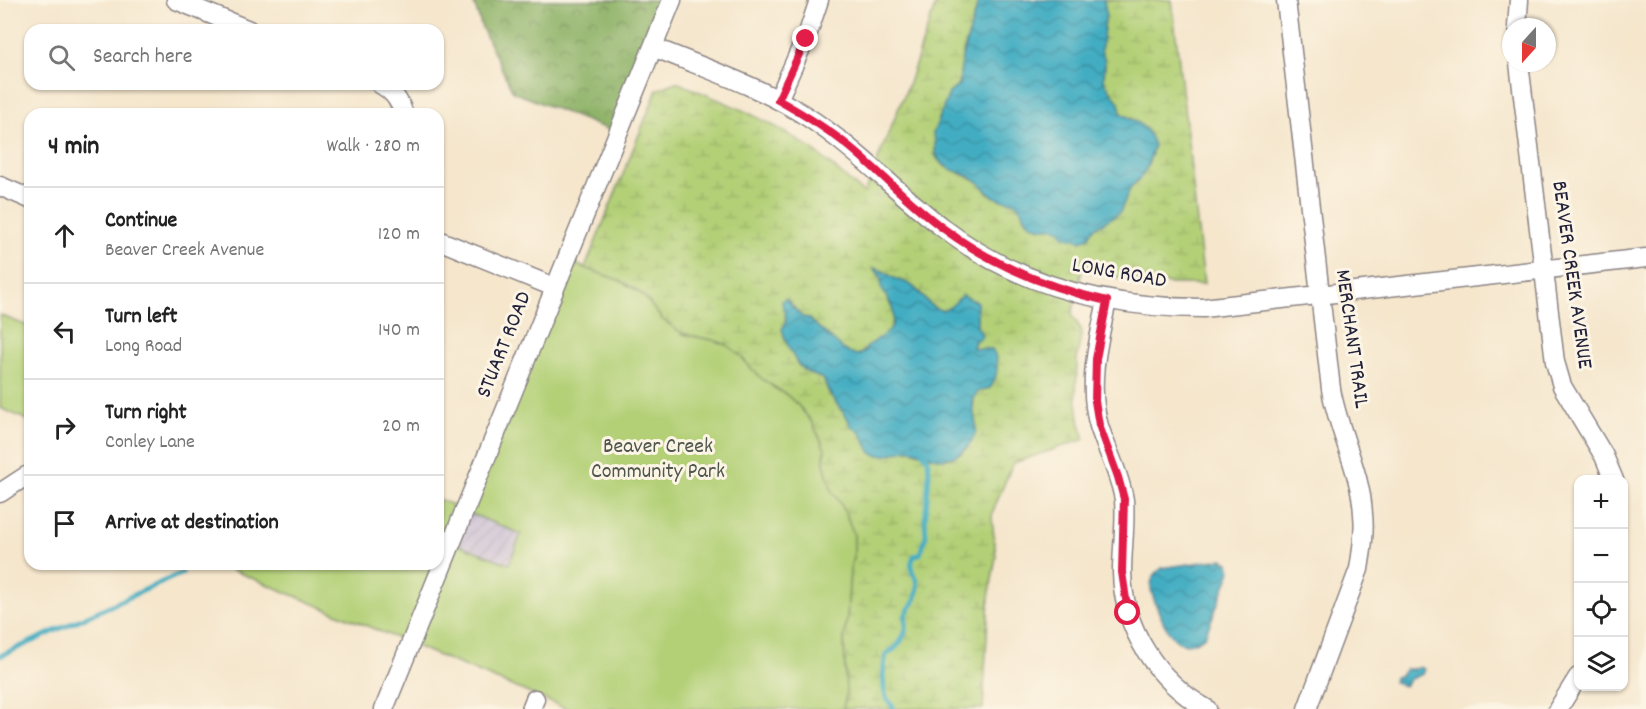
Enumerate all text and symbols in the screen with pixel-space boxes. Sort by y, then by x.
north arrow [1502,18,1556,72]
search box [24,24,444,90]
route end [792,25,818,51]
icon: search [45,41,78,74]
text: Search here [93,42,192,73]
text: 4 min [48,129,99,166]
text: Walk · 280 m [326,133,420,161]
street label: BEAVER CREEK AVENUE [1542,179,1600,371]
text: Continue [105,206,177,237]
icon: ahead [48,219,81,252]
text: 120 m [378,221,420,249]
text: Beaver Creek Avenue [105,237,264,265]
street label: LONG ROAD [1069,250,1169,298]
street label: MERCHANT TRAIL [1326,268,1376,410]
street label: STUART ROAD [470,287,540,403]
text: Turn left [105,302,177,333]
icon: left [48,315,81,348]
text: 140 m [378,317,420,345]
text: Long Road [105,333,182,361]
text: Turn right [105,398,187,429]
icon: right [48,411,81,444]
text: 20 m [382,413,420,441]
text: Conley Lane [105,429,195,457]
park label: Beaver Creek Community Park [591,432,725,488]
map controls [1574,475,1628,691]
button: + [1574,475,1628,529]
icon: arrive [48,507,81,540]
text: Arrive at destination [105,508,279,539]
button: − [1574,529,1628,583]
button: locate [1574,583,1628,637]
route start [1114,599,1140,625]
button: layers [1574,637,1628,691]

